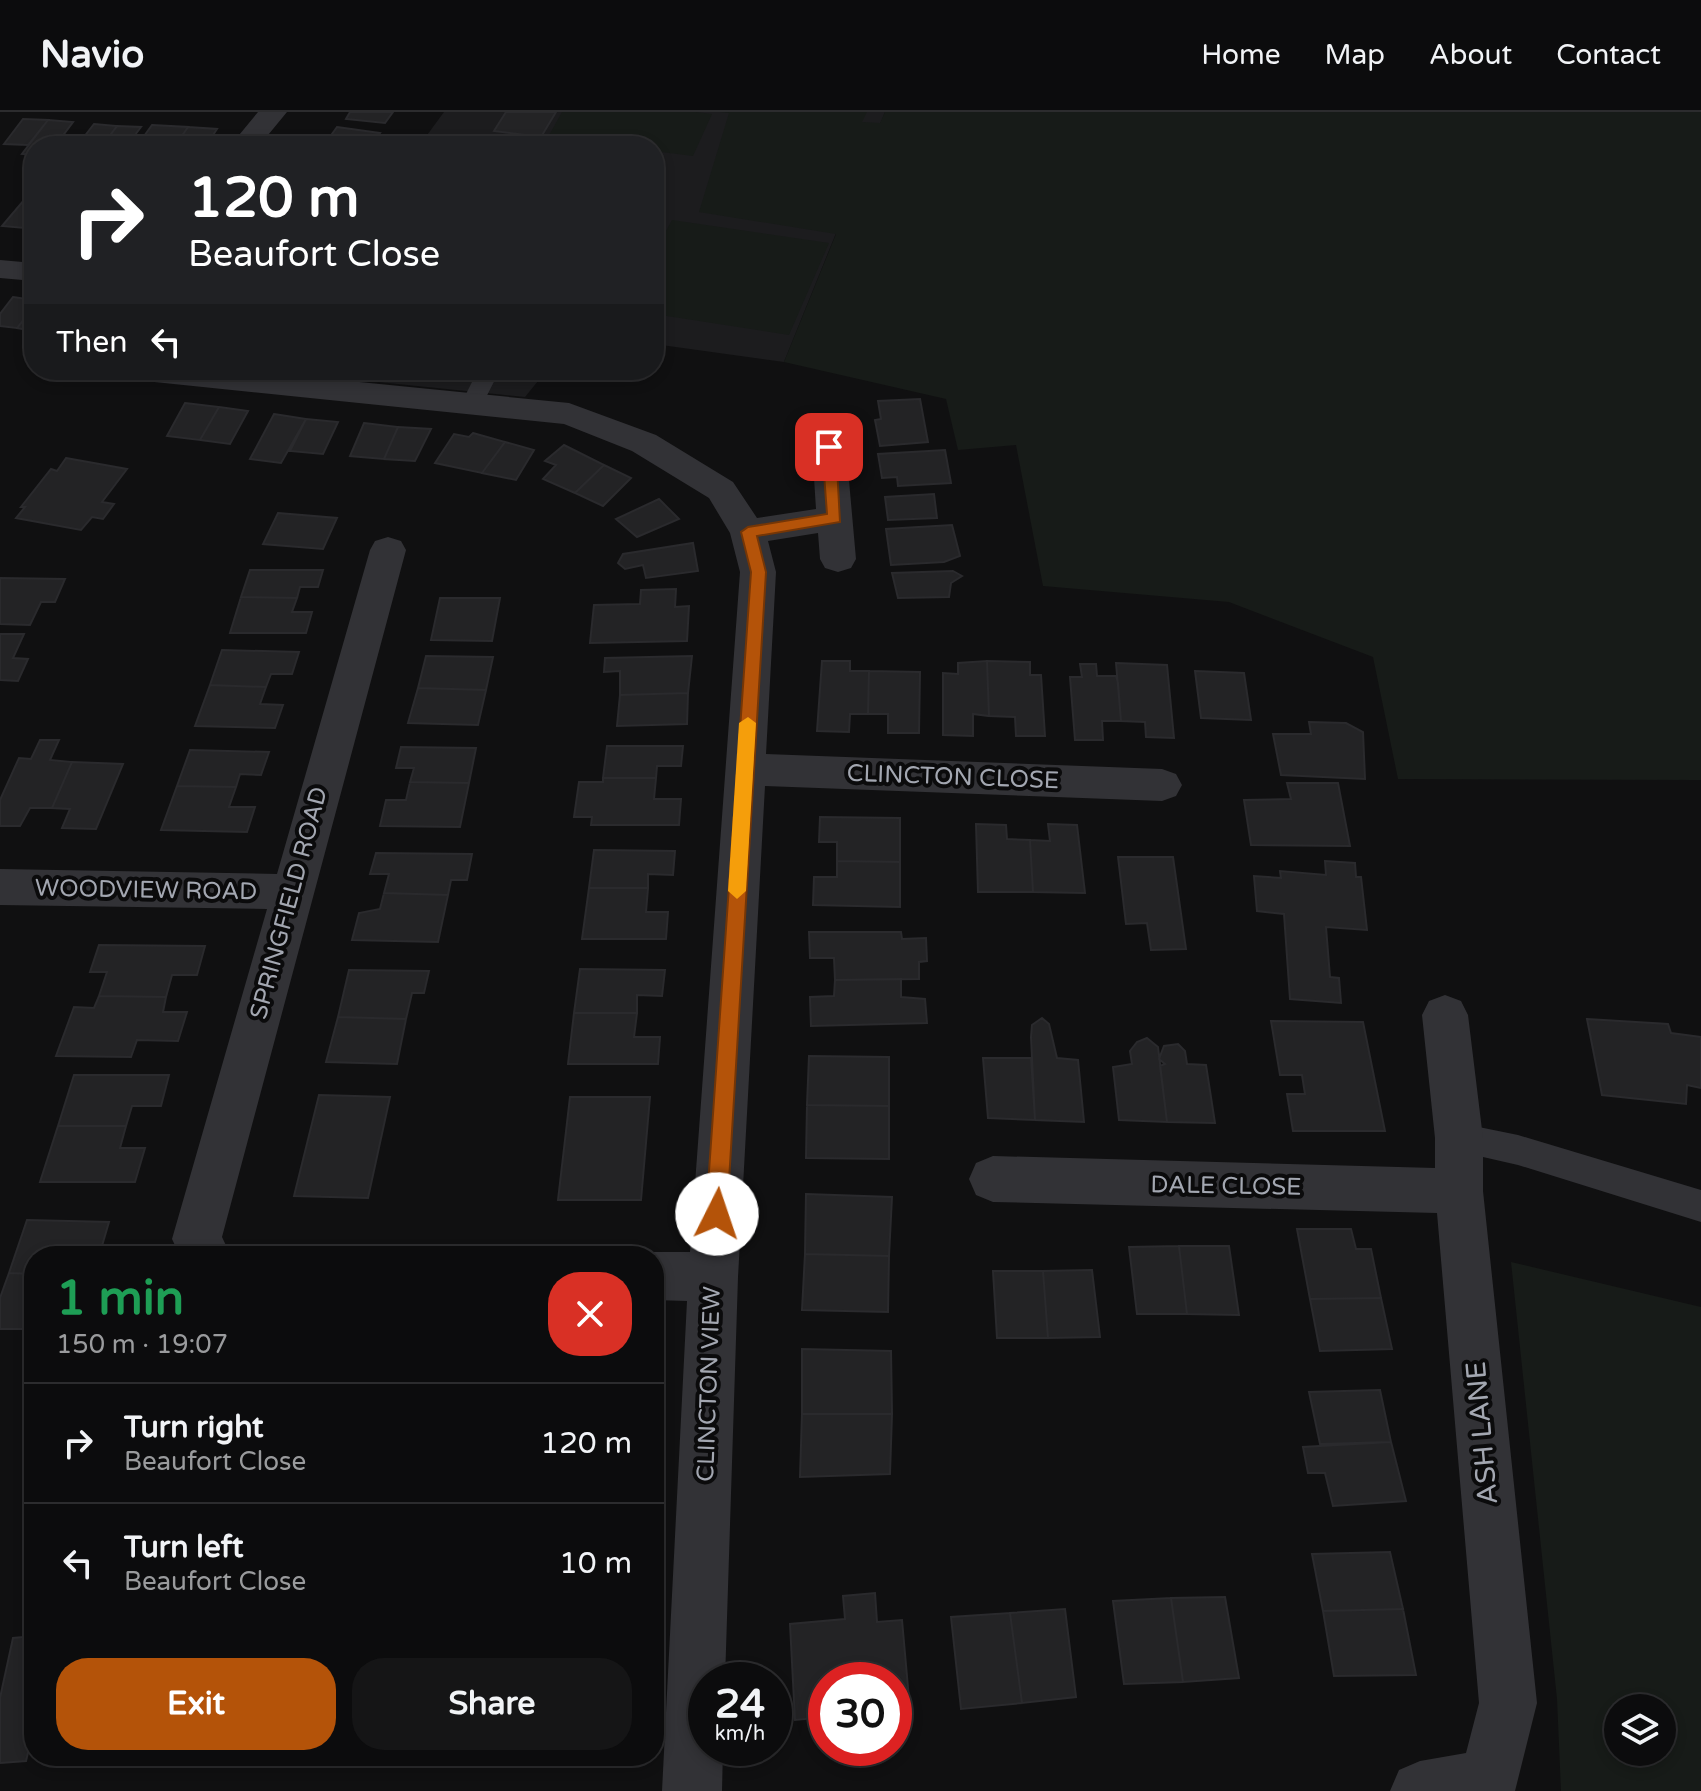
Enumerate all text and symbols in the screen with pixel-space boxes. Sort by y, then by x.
text: Navio [40,32,144,78]
text: Home [1201,38,1281,72]
text: Map [1325,38,1385,72]
text: About [1429,38,1512,72]
text: Contact [1556,38,1661,72]
text: 120 m [188,165,359,232]
icon: right [56,168,160,272]
text: Beaufort Close [188,233,440,276]
icon: left [144,320,188,364]
text: Then [56,324,128,361]
pin [795,413,863,481]
icon: arrive [807,425,851,469]
street label: CLINCTON CLOSE [846,759,1060,795]
street label: SPRINGFIELD ROAD [244,784,334,1022]
street label: WOODVIEW ROAD [35,874,257,906]
street label: DALE CLOSE [1150,1170,1302,1202]
position arrow [675,1172,759,1256]
text: 1 min [56,1270,184,1328]
button: close [548,1272,632,1356]
street label: CLINCTON VIEW [691,1286,727,1482]
text: 150 m · 19:07 [56,1329,228,1360]
street label: ASH LANE [1459,1360,1505,1506]
text: Turn right [124,1409,264,1446]
icon: right [56,1421,100,1465]
text: 120 m [540,1425,632,1462]
text: Beaufort Close [124,1446,306,1477]
text: Turn left [124,1529,243,1566]
icon: left [56,1541,100,1585]
text: 10 m [559,1545,632,1582]
text: Beaufort Close [124,1566,306,1597]
button: Exit [56,1658,336,1750]
button: Share [352,1658,632,1750]
speed limit sign: 30 [808,1662,912,1766]
text: 24 [715,1680,765,1728]
map controls [1604,1694,1676,1766]
button: layers [1604,1694,1676,1766]
text: km/h [715,1722,765,1746]

